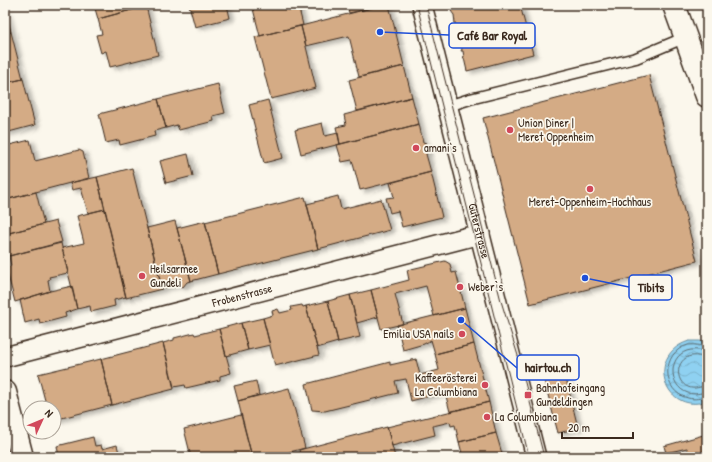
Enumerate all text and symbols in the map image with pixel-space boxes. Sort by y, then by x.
callout: Café Bar Royal [449,23,535,48]
text: Café Bar Royal [457,26,528,45]
place label: Union Diner | Meret Oppenheim [518,114,594,145]
marker: Union Diner | Meret Oppenheim [505,125,515,135]
place label: amani‘s [424,139,457,156]
marker: amani‘s [411,143,421,153]
marker: Meret-Oppenheim-Hochhaus [585,184,595,194]
place label: Meret-Oppenheim-Hochhaus [529,193,652,210]
street label: Güterstrasse [464,201,495,260]
place label: Heilsarmee Gundeli [150,260,198,291]
marker: Heilsarmee Gundeli [137,271,147,281]
callout: Tibits [629,275,672,300]
place label: Weberˋs [468,278,504,295]
text: Tibits [637,278,664,296]
street label: Frobenstrasse [209,279,274,311]
marker: Weberˋs [455,282,465,292]
place label: Emilia USA nails [383,325,454,342]
marker: Emilia USA nails [457,329,467,339]
callout: hairtou.ch [517,355,579,380]
text: hairtou.ch [525,358,572,376]
place label: Kaffeerösterei La Columbiana [415,369,477,400]
place label: Bahnhofeingang Gundeldingen [536,379,605,410]
marker: Kaffeerösterei La Columbiana [480,380,490,390]
marker: Bahnhofeingang Gundeldingen [523,390,533,400]
north arrow [22,400,62,440]
text: N [42,406,56,420]
place label: La Columbiana [495,408,557,425]
marker: La Columbiana [482,412,492,422]
scale bar [562,414,633,440]
text: 20 m [568,419,590,436]

